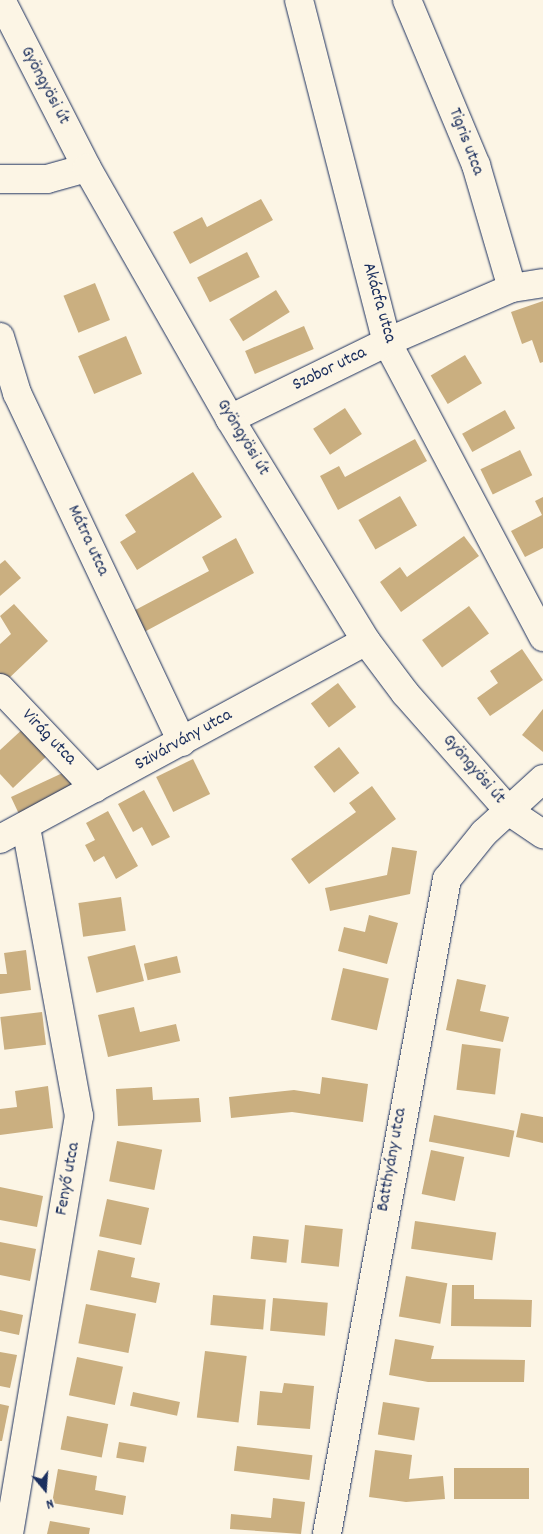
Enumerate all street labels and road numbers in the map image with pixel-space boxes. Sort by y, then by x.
street label: Gyöngyösi út [14,43,74,129]
street label: Tigris utca [442,105,488,179]
street label: Akácfa utca [356,260,400,346]
street label: Szobor utca [290,343,370,397]
street label: Gyöngyösi út [211,396,273,480]
street label: Mátra utca [61,502,113,580]
street label: Virág utca [16,705,80,771]
street label: Szivárvány utca [132,705,236,777]
street label: Gyöngyösi út [437,731,509,809]
street label: Batthyány utca [373,1107,413,1213]
street label: Fenyő utca [52,1141,86,1217]

